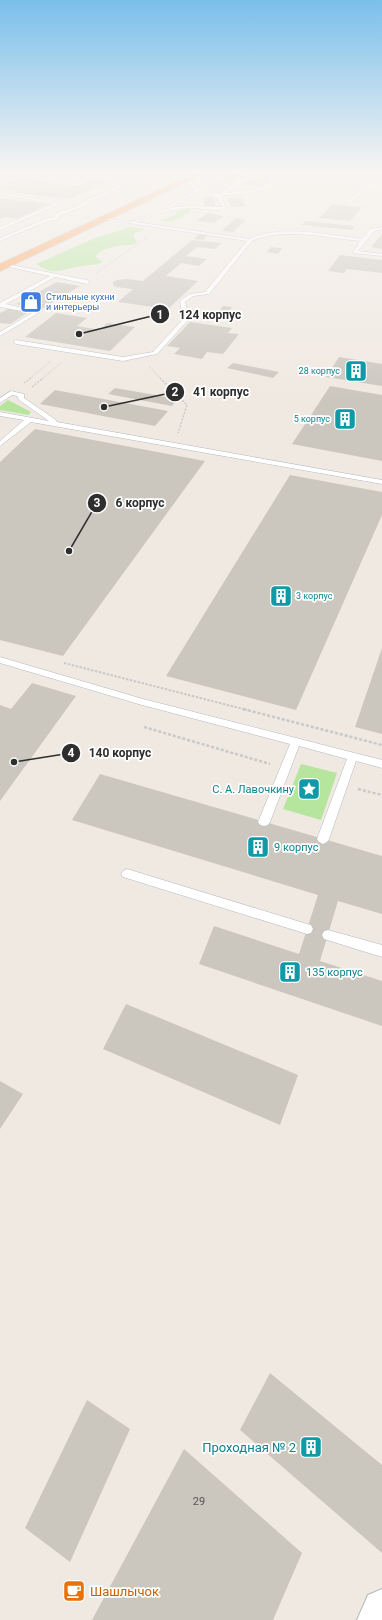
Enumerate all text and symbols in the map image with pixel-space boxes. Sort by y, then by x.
shop icon: Стильные кухни и интерьеры [18,289,44,315]
place label: Стильные кухни и интерьеры [46,292,115,312]
callout: 124 корпус [150,302,249,326]
text: 1 [157,308,163,322]
text: 124 корпус [179,308,241,322]
building icon: 28 корпус [343,358,369,384]
place label: 28 корпус [299,366,340,376]
callout: 41 корпус [165,380,257,404]
text: 2 [172,385,179,399]
text: 41 корпус [193,385,249,399]
building icon: 5 корпус [332,406,358,432]
place label: 5 корпус [294,414,330,424]
callout: 6 корпус [87,491,172,515]
text: 3 [94,496,101,510]
text: 6 корпус [116,496,164,510]
building icon: 3 корпус [268,583,294,609]
place label: 3 корпус [296,591,333,601]
callout: 140 корпус [61,741,159,765]
text: 4 [68,746,75,760]
text: 140 корпус [89,746,151,760]
place icon: С. А. Лавочкину [296,776,322,802]
place label: С. А. Лавочкину [212,783,295,796]
building icon: 9 корпус [245,834,271,860]
place label: 9 корпус [274,841,319,854]
building icon: 135 корпус [277,959,303,985]
place label: 135 корпус [306,966,363,979]
building icon: Проходная № 2 [298,1434,324,1460]
place label: Проходная № 2 [202,1440,296,1455]
house number: 29 [193,1495,205,1508]
cafe icon: Шашлычок [61,1578,87,1604]
place label: Шашлычок [90,1584,159,1599]

